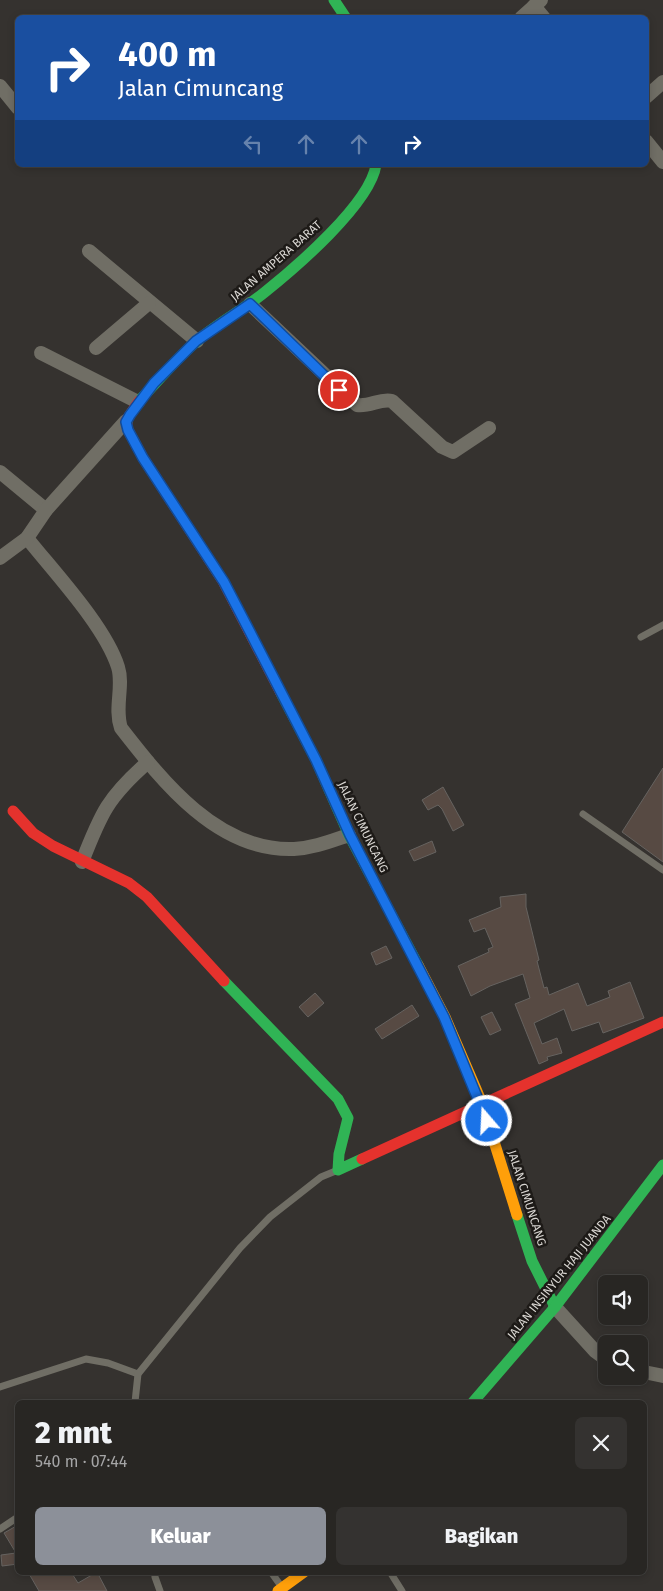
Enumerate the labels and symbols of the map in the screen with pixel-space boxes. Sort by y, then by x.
street label: JALAN AMPERA BARAT [228,217,325,304]
pin [318,369,360,411]
street label: JALAN CIMUNCANG [335,779,391,875]
position arrow [460,1094,512,1146]
street label: JALAN CIMUNCANG [505,1148,549,1248]
street label: JALAN INSINYUR HAJI JUANDA [504,1212,614,1342]

